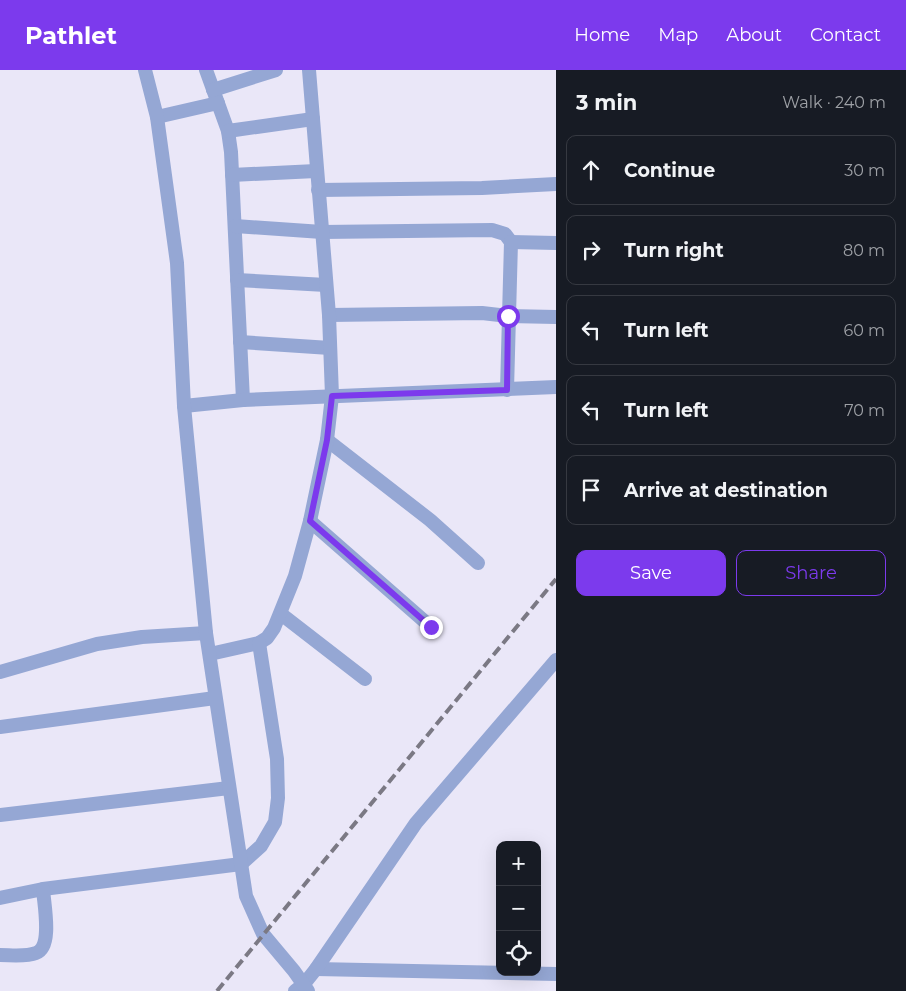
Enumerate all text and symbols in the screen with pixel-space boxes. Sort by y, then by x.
text: Pathlet [25,21,117,50]
text: Home [574,24,630,46]
text: Map [658,24,698,46]
text: About [726,24,782,46]
text: Contact [810,24,881,46]
text: 3 min [576,90,637,115]
text: Walk · 240 m [782,93,886,112]
icon: ahead [577,156,605,184]
text: Continue [624,159,715,182]
text: 30 m [844,161,885,180]
icon: right [577,236,605,264]
text: Turn right [624,239,724,262]
text: 80 m [843,241,885,260]
route start [497,305,520,328]
icon: left [577,316,605,344]
text: Turn left [624,319,709,342]
text: 60 m [843,321,885,340]
icon: left [577,396,605,424]
text: Turn left [624,399,709,422]
text: 70 m [844,401,885,420]
icon: arrive [577,476,605,504]
text: Arrive at destination [624,479,828,502]
button: Save [576,550,726,596]
button: Share [736,550,886,596]
route end [420,616,443,639]
map controls [496,841,541,976]
button: + [496,841,541,886]
button: − [496,886,541,931]
button: locate [496,931,541,976]

